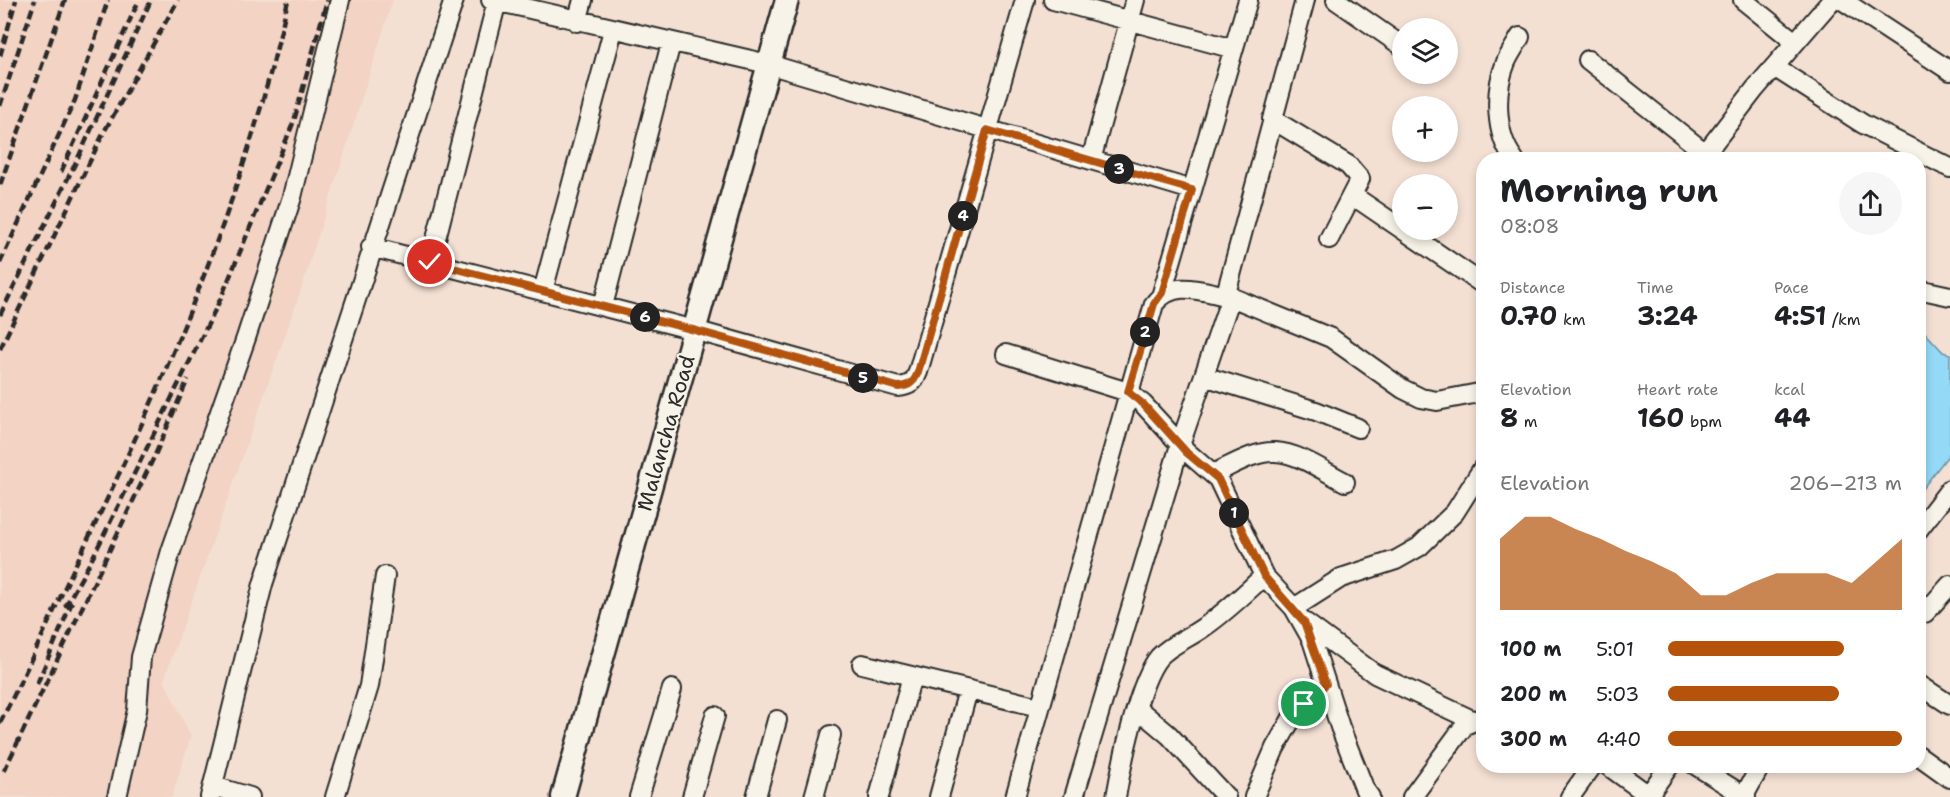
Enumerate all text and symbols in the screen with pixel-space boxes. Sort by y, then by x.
map controls [1392,18,1458,240]
button: layers [1392,18,1458,84]
button: + [1392,96,1458,162]
pin: 3 [1104,154,1134,184]
text: 3 [1113,158,1125,179]
text: Morning run [1500,168,1718,213]
button: share [1839,172,1902,235]
button: − [1392,174,1458,240]
pin: 4 [948,201,978,231]
text: 4 [957,205,969,226]
text: 08:08 [1500,213,1559,239]
pin [404,236,455,287]
icon: check [413,245,446,278]
text: Distance [1500,277,1566,298]
text: Time [1637,277,1674,298]
text: Pace [1774,277,1809,298]
text: 0.70 [1500,298,1557,333]
text: 3:24 [1637,298,1698,333]
text: 4:51 [1774,298,1827,333]
pin: 6 [630,302,660,332]
text: 6 [639,306,651,327]
text: km [1557,309,1586,330]
text: /km [1827,309,1861,330]
pin: 2 [1130,317,1160,347]
text: 2 [1139,321,1151,342]
street label: Malancha Road [630,352,702,514]
pin: 5 [848,363,878,393]
text: 5 [858,367,868,388]
text: Elevation [1500,379,1572,400]
text: Heart rate [1637,379,1719,400]
text: kcal [1774,379,1805,400]
text: 8 [1500,400,1518,435]
text: 160 [1637,400,1684,435]
text: 44 [1774,400,1810,435]
text: m [1518,411,1537,432]
text: bpm [1684,411,1722,432]
text: Elevation [1500,470,1590,496]
text: 206–213 m [1789,470,1902,496]
pin: 1 [1219,498,1249,528]
text: 1 [1230,502,1238,523]
text: 100 m [1500,636,1562,662]
text: 5:01 [1596,636,1634,662]
pin [1278,678,1329,729]
text: 200 m [1500,681,1567,707]
text: 5:03 [1596,681,1639,707]
icon: arrive [1287,687,1320,720]
text: 300 m [1500,726,1567,752]
text: 4:40 [1596,726,1641,752]

